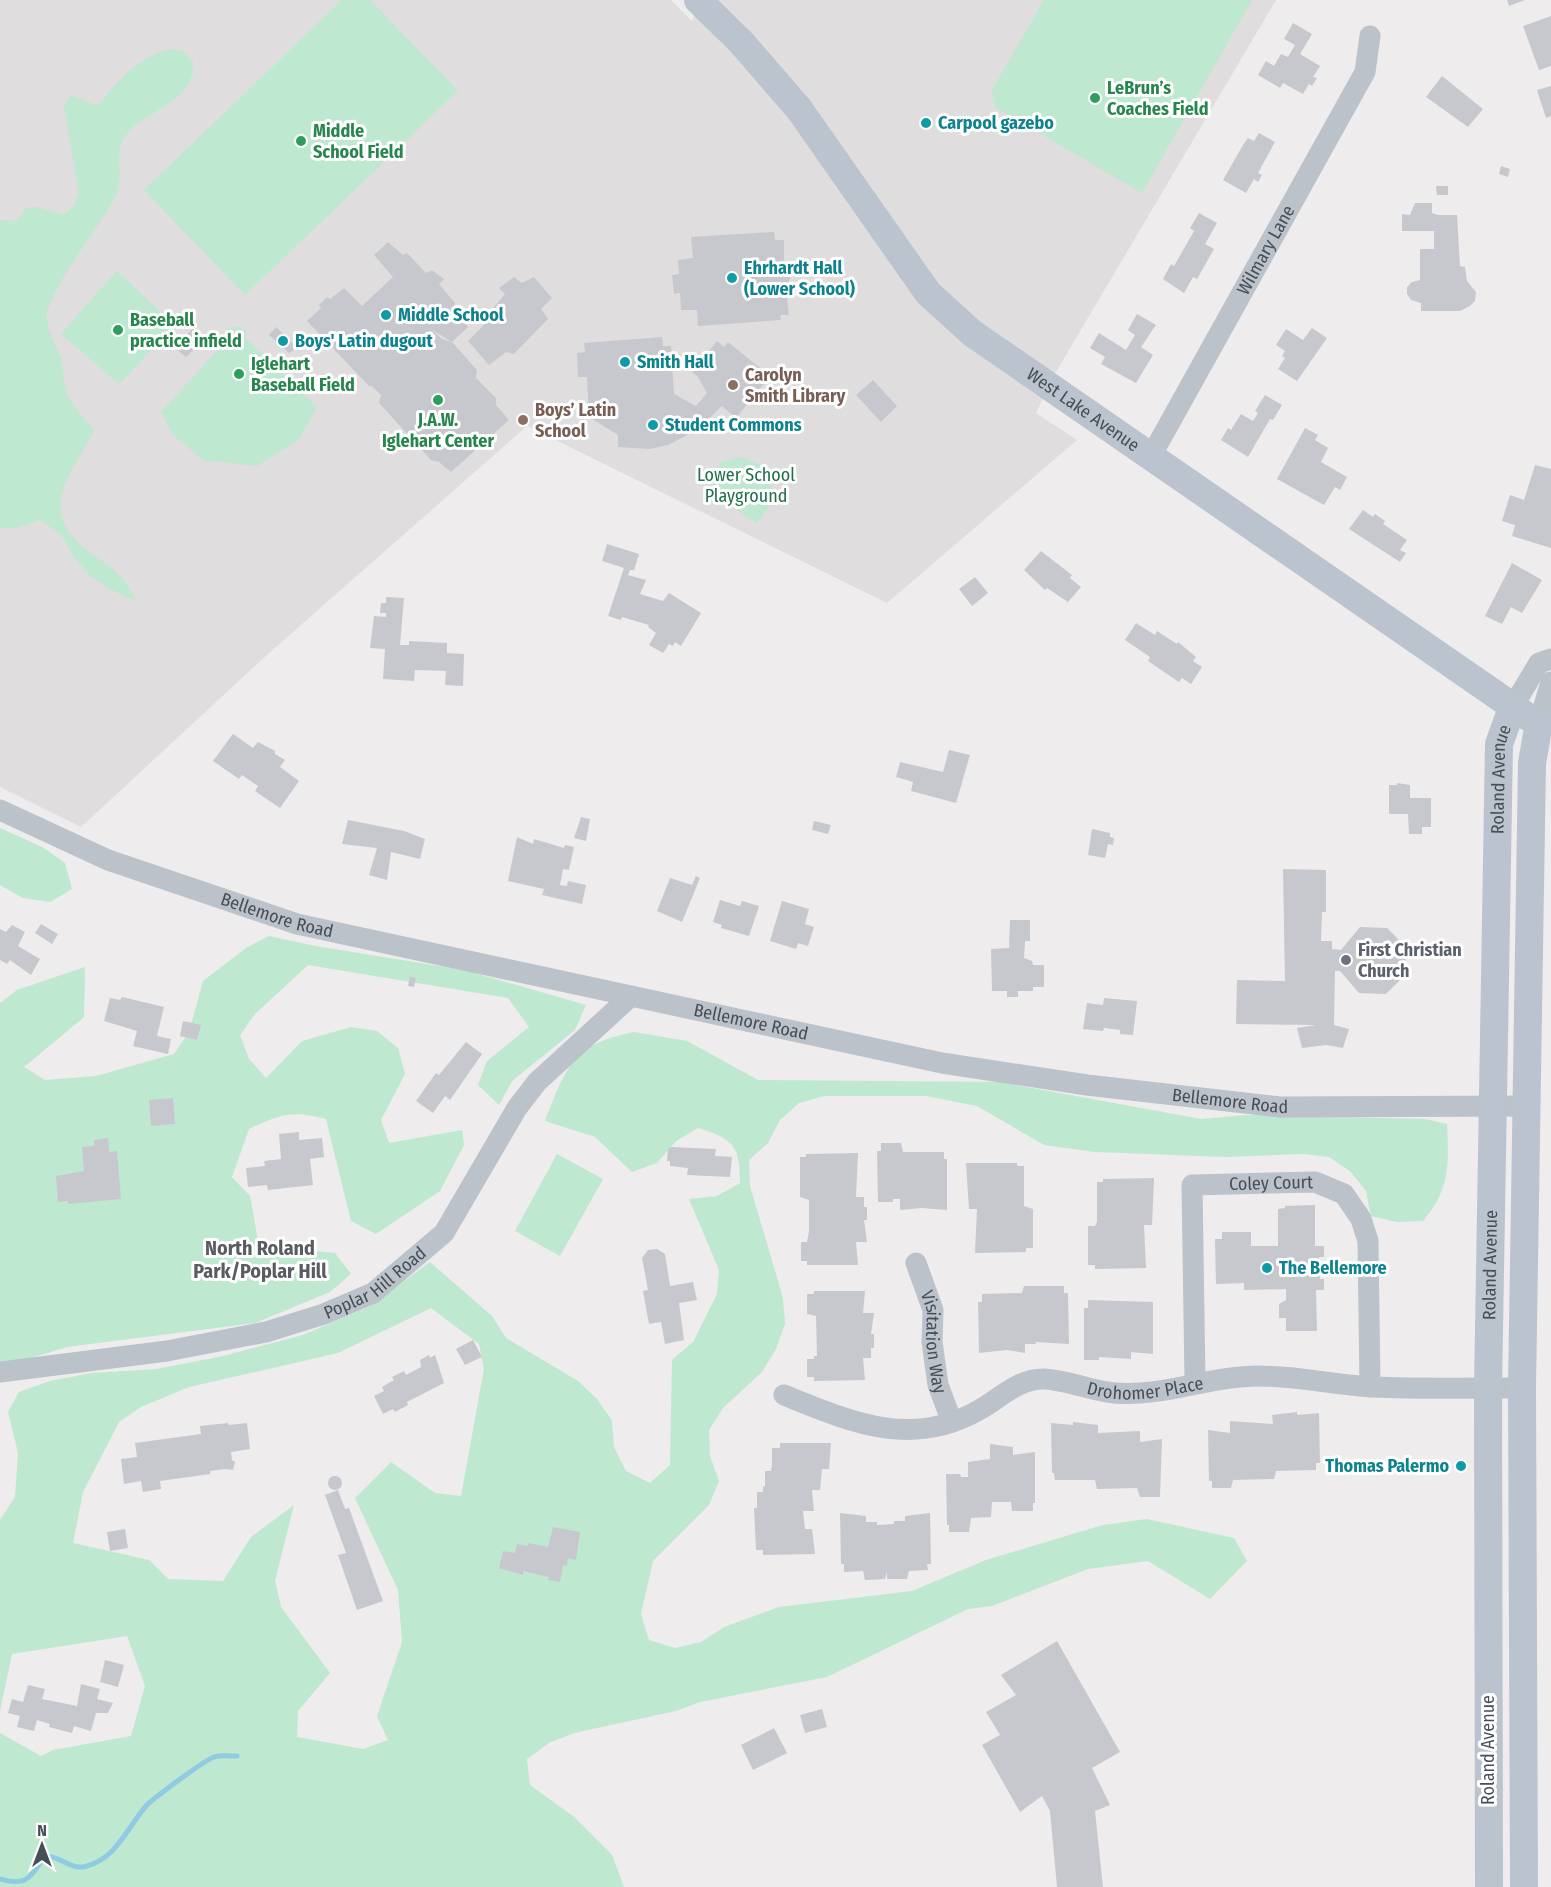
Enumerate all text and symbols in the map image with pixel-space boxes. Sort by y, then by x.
place label: LeBrun’s Coaches Field [1107,77,1208,120]
marker: LeBrun’s Coaches Field [1088,91,1102,105]
place label: Carpool gazebo [938,112,1054,134]
marker: Carpool gazebo [919,116,933,130]
place label: Middle School Field [313,120,403,163]
marker: Middle School Field [294,134,308,148]
street label: Wilmary Lane [1232,201,1300,299]
place label: Ehrhardt Hall (Lower School) [744,257,856,300]
marker: Ehrhardt Hall (Lower School) [725,271,739,285]
place label: Middle School [398,304,504,326]
marker: Middle School [379,308,393,322]
place label: Baseball practice infield [130,309,242,352]
marker: Baseball practice infield [111,323,125,337]
place label: Boys' Latin dugout [295,330,433,352]
marker: Boys' Latin dugout [276,334,290,348]
place label: Smith Hall [637,351,714,373]
place label: Iglehart Baseball Field [251,353,355,396]
marker: Smith Hall [618,355,632,369]
street label: West Lake Avenue [1022,363,1144,456]
place label: Carolyn Smith Library [745,364,846,407]
marker: Iglehart Baseball Field [232,367,246,381]
marker: Carolyn Smith Library [726,378,740,392]
marker: J.A.W. Iglehart Center [431,393,445,407]
place label: Boys’ Latin School [535,399,616,442]
place label: J.A.W. Iglehart Center [382,409,494,452]
marker: Boys’ Latin School [516,413,530,427]
place label: Student Commons [665,414,802,436]
marker: Student Commons [646,418,660,432]
park label: Lower School Playground [697,464,795,507]
street label: Roland Avenue [1486,721,1516,834]
street label: Bellemore Road [218,888,335,943]
place label: First Christian Church [1358,939,1462,982]
marker: First Christian Church [1339,953,1353,967]
street label: Bellemore Road [692,999,810,1045]
street label: Bellemore Road [1171,1084,1288,1118]
street label: Coley Court [1229,1171,1313,1195]
street label: Roland Avenue [1478,1210,1502,1320]
district label: North Roland Park/Poplar Hill [193,1236,327,1283]
street label: Poplar Hill Road [320,1242,431,1324]
place label: The Bellemore [1279,1257,1387,1279]
marker: The Bellemore [1260,1261,1274,1275]
street label: Visitation Way [916,1288,951,1397]
street label: Drohomer Place [1085,1372,1205,1405]
place label: Thomas Palermo [1325,1455,1449,1477]
marker: Thomas Palermo [1454,1459,1468,1473]
street label: Roland Avenue [1477,1695,1499,1805]
north arrow [12,1815,72,1875]
text: N [37,1821,47,1840]

